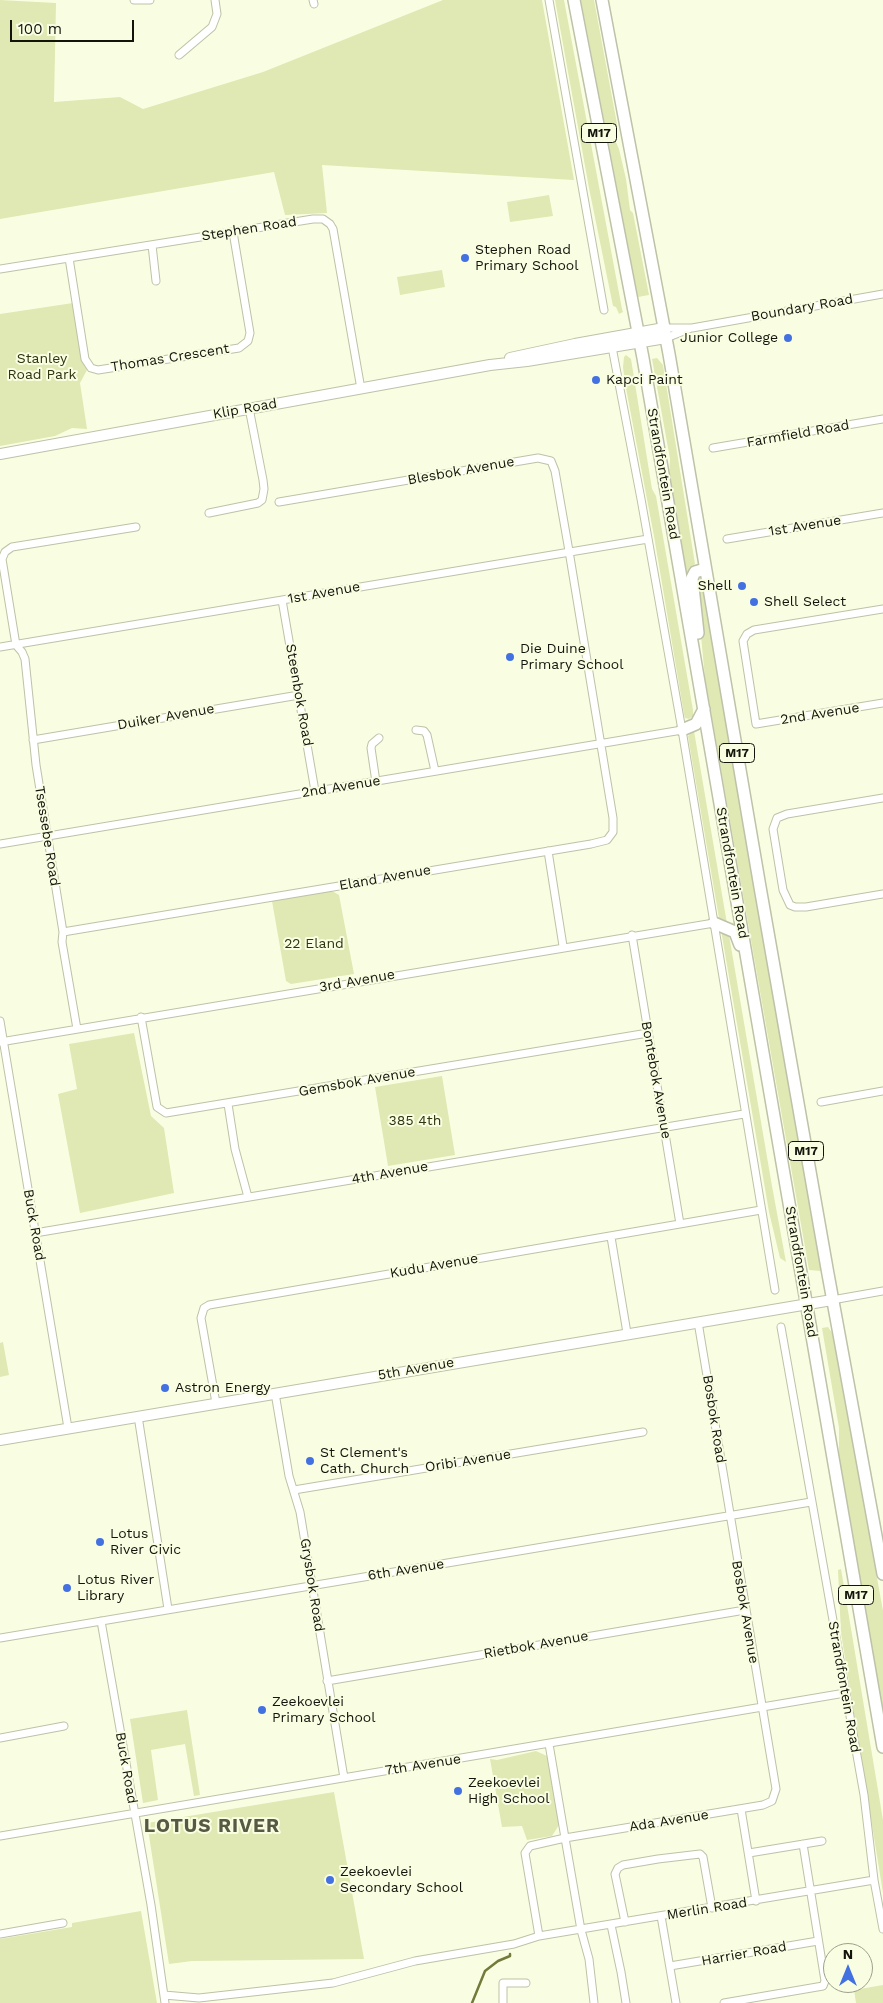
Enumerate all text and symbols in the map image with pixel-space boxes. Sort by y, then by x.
scale bar [12,10,136,42]
text: 100 m [18,20,62,38]
road number: M17 [582,124,616,142]
street label: Stephen Road [200,213,298,245]
place label: Stephen Road Primary School [475,242,579,274]
marker: Stephen Road Primary School [459,252,471,264]
street label: Boundary Road [750,291,854,325]
place label: Junior College [680,330,778,346]
marker: Junior College [782,332,794,344]
street label: Thomas Crescent [110,340,230,376]
park label: Stanley Road Park [7,351,77,384]
place label: Kapci Paint [606,372,683,388]
marker: Kapci Paint [590,374,602,386]
street label: Klip Road [212,395,278,423]
street label: Strandfontein Road [643,407,683,541]
street label: Farmfield Road [745,417,851,451]
street label: Blesbok Avenue [406,453,516,489]
street label: 1st Avenue [768,512,842,540]
street label: 1st Avenue [287,578,361,608]
place label: Shell [698,578,732,594]
marker: Shell [736,580,748,592]
place label: Shell Select [764,594,846,610]
marker: Shell Select [748,596,760,608]
place label: Die Duine Primary School [520,641,624,674]
street label: Steenbok Road [282,642,316,748]
marker: Die Duine Primary School [504,651,516,663]
street label: 2nd Avenue [779,699,861,729]
street label: Duiker Avenue [116,700,216,734]
road number: M17 [720,744,754,762]
street label: 2nd Avenue [300,772,382,802]
street label: Tsessebe Road [31,785,63,887]
street label: Strandfontein Road [712,806,752,940]
street label: Eland Avenue [338,862,432,894]
park label: 22 Eland [284,936,344,952]
street label: 3rd Avenue [318,966,396,996]
street label: Bontebok Avenue [637,1020,675,1140]
street label: Gemsbok Avenue [297,1063,417,1101]
park label: 385 4th [389,1113,441,1129]
road number: M17 [788,1142,824,1160]
street label: 4th Avenue [350,1158,430,1188]
street label: Buck Road [19,1188,49,1262]
street label: Strandfontein Road [781,1205,821,1339]
street label: Kudu Avenue [389,1250,479,1282]
street label: 5th Avenue [377,1354,455,1384]
street label: Bosbok Road [699,1374,729,1464]
place label: Astron Energy [175,1380,270,1396]
marker: Astron Energy [159,1382,171,1394]
place label: St Clement's Cath. Church [320,1445,409,1478]
street label: Oribi Avenue [424,1446,512,1476]
marker: St Clement's Cath. Church [304,1455,316,1467]
place label: Lotus River Civic [110,1526,181,1558]
marker: Lotus River Civic [94,1536,106,1548]
street label: Grysbok Road [296,1537,328,1633]
street label: 6th Avenue [366,1556,446,1584]
street label: Bosbok Avenue [728,1559,762,1665]
place label: Lotus River Library [77,1572,154,1604]
marker: Lotus River Library [61,1582,73,1594]
road number: M17 [838,1586,874,1604]
street label: Strandfontein Road [824,1620,864,1754]
street label: Rietbok Avenue [482,1628,590,1662]
place label: Zeekoevlei Primary School [272,1694,376,1726]
marker: Zeekoevlei Primary School [256,1704,268,1716]
street label: Buck Road [111,1731,141,1805]
street label: 7th Avenue [384,1751,462,1779]
place label: Zeekoevlei High School [468,1775,549,1808]
marker: Zeekoevlei High School [452,1785,464,1797]
street label: Ada Avenue [628,1806,710,1836]
district label: LOTUS RIVER [142,1815,282,1837]
place label: Zeekoevlei Secondary School [340,1864,463,1896]
marker: Zeekoevlei Secondary School [324,1874,336,1886]
street label: Merlin Road [666,1894,748,1924]
street label: Harrier Road [700,1938,788,1970]
north arrow [823,1943,873,1993]
text: N [843,1946,853,1962]

